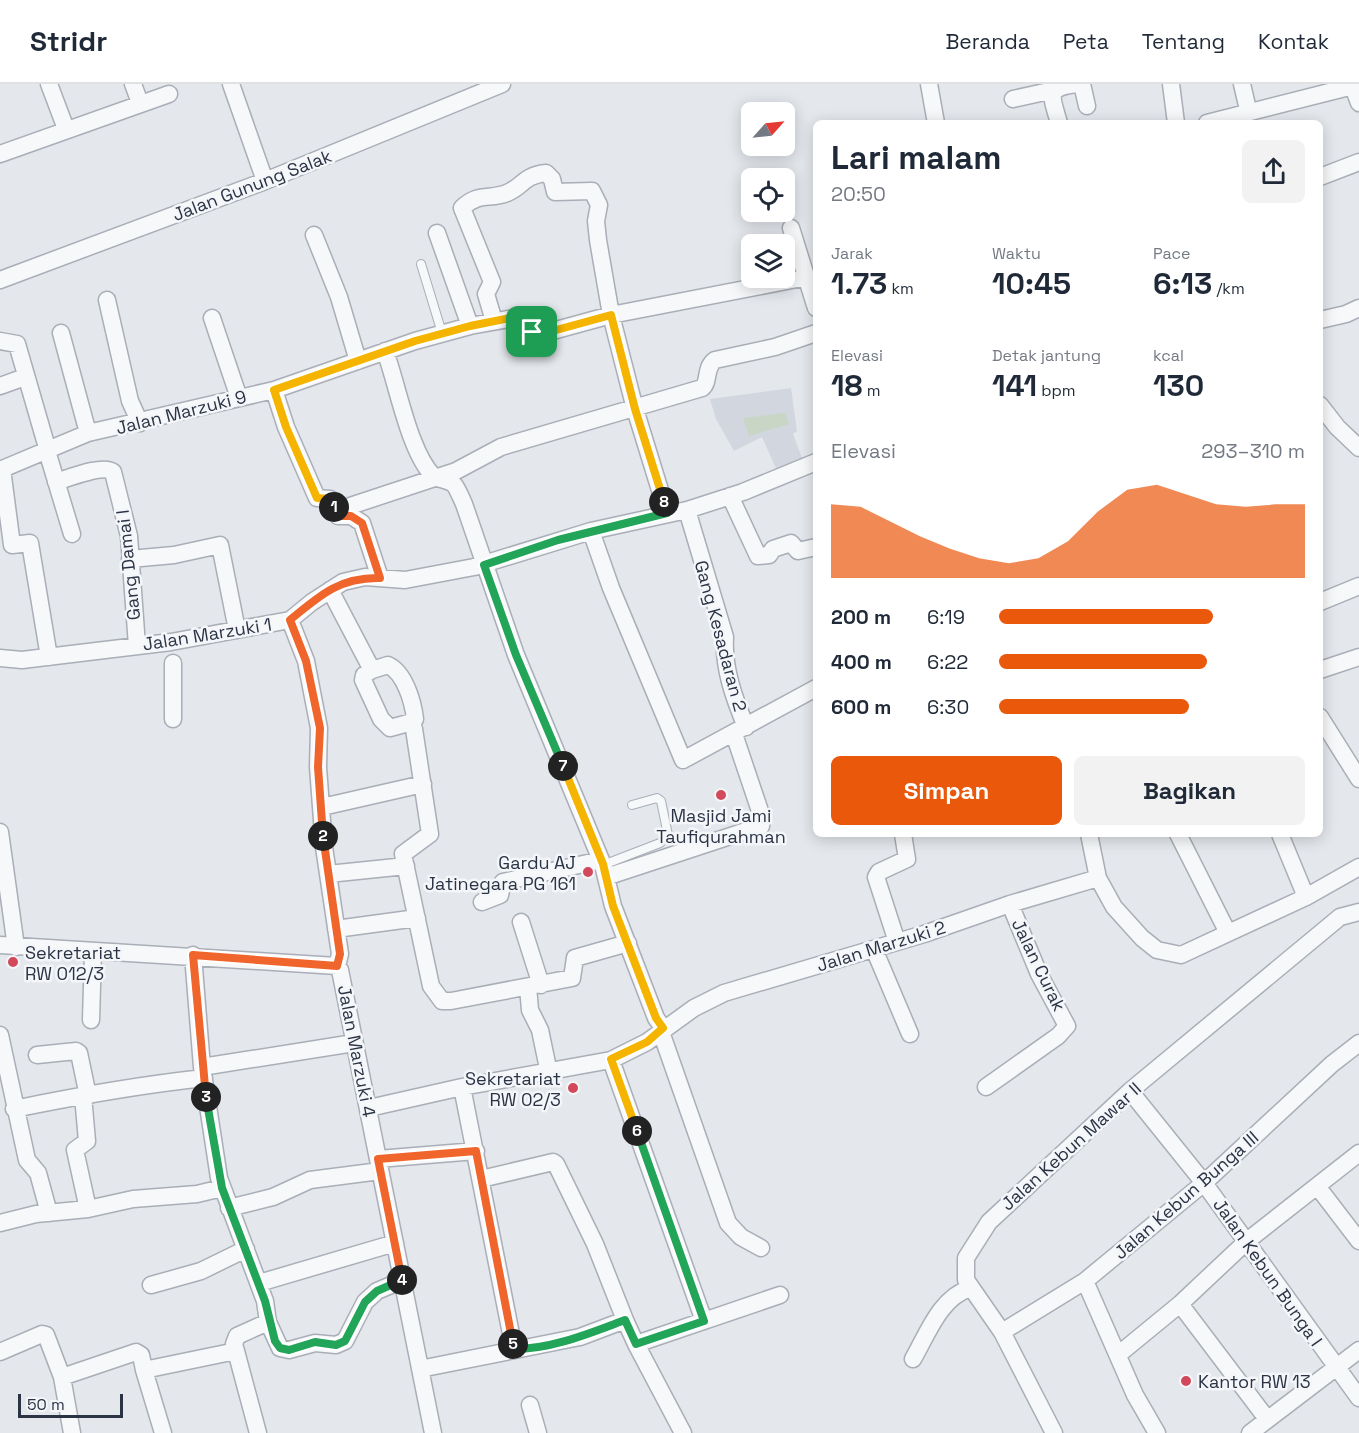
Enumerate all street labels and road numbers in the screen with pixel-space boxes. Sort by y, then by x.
street label: Jalan Gunung Salak [169,144,335,226]
street label: Jalan Marzuki 9 [113,385,249,439]
street label: Gang Damai I [111,509,145,621]
street label: Gang Kesadaran 2 [690,558,752,714]
street label: Jalan Marzuki 1 [141,612,273,656]
street label: Jalan Marzuki 2 [814,915,948,977]
street label: Jalan Curak [1007,915,1071,1015]
street label: Jalan Marzuki 4 [333,983,381,1119]
street label: Jalan Kebun Mawar II [996,1077,1146,1215]
street label: Jalan Kebun Bunga III [1109,1126,1263,1264]
street label: Jalan Kebun Bunga I [1208,1194,1328,1350]

